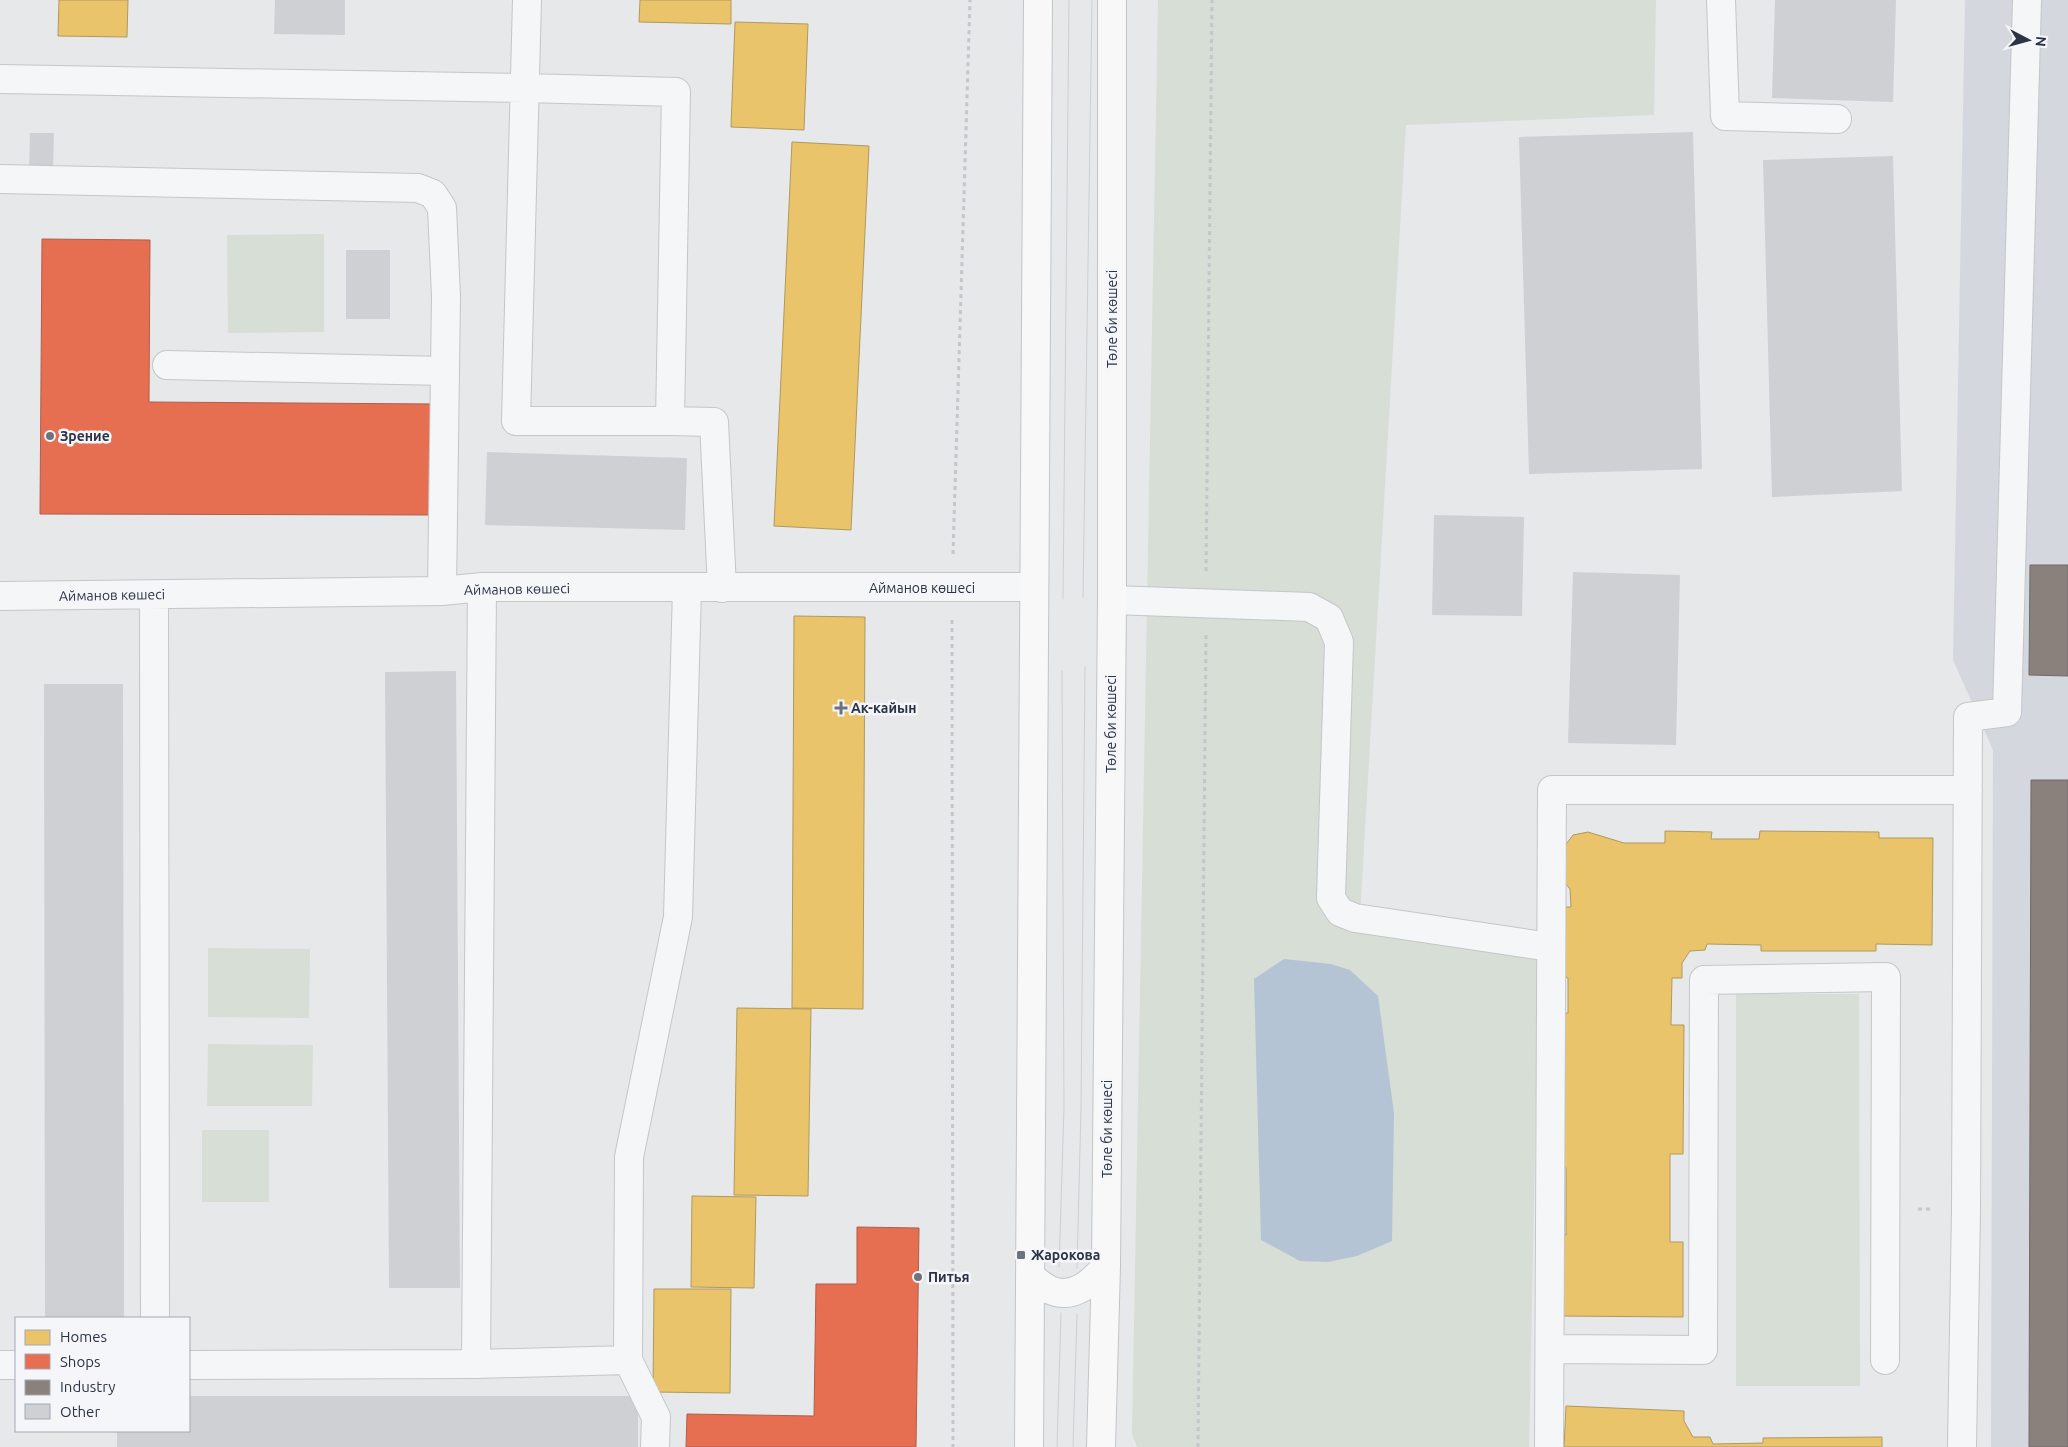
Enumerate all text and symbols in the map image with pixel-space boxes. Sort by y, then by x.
north arrow [2003,15,2053,65]
text: N [2032,35,2049,47]
street label: Төле би көшесі [1104,270,1120,368]
place label: Зрение [60,428,110,444]
marker: Зрение [44,430,56,442]
street label: Айманов көшесі [464,580,570,598]
street label: Айманов көшесі [869,580,975,596]
street label: Айманов көшесі [59,586,165,604]
street label: Төле би көшесі [1103,675,1119,773]
place label: Ак-кайын [851,700,917,716]
marker: Ак-кайын [835,702,847,714]
street label: Төле би көшесі [1099,1080,1115,1178]
place label: Жарокова [1031,1247,1100,1263]
marker: Жарокова [1015,1249,1027,1261]
place label: Питья [928,1269,969,1285]
marker: Питья [912,1271,924,1283]
legend [15,1317,190,1432]
text: Homes [60,1328,107,1345]
text: Shops [60,1353,101,1370]
text: Industry [60,1378,115,1395]
text: Other [60,1403,100,1420]

